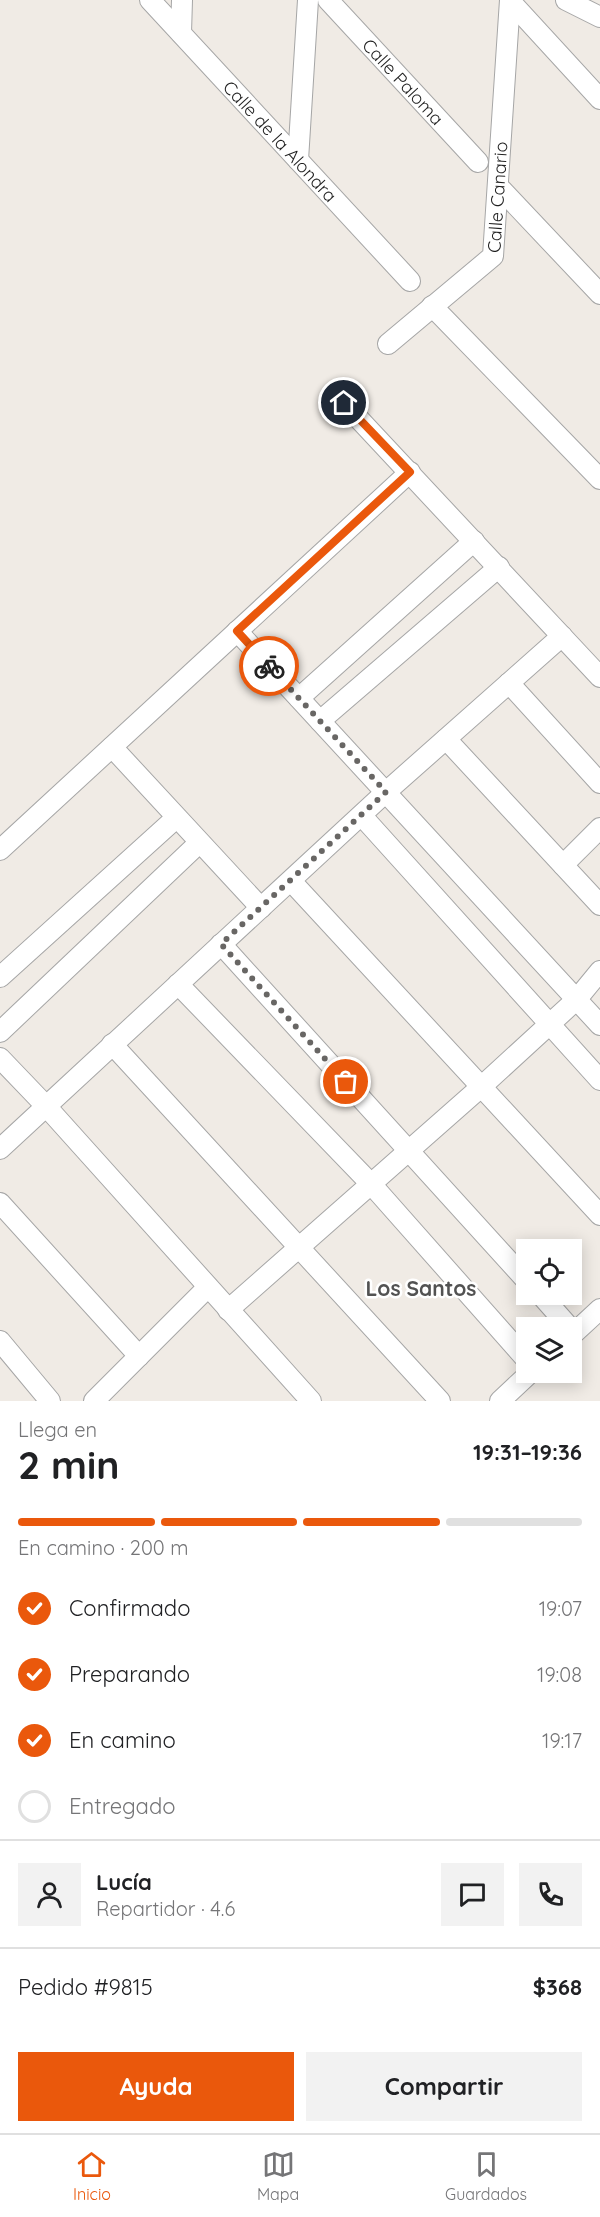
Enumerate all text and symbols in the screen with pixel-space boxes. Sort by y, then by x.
street label: Calle Paloma [358,33,449,129]
street label: Calle de la Alondra [219,75,342,206]
street label: Calle Canario [482,141,512,254]
pin [318,377,369,428]
icon: home [327,386,360,419]
courier [239,636,299,696]
icon: bike [253,650,286,683]
pin [320,1056,371,1107]
icon: bag [329,1065,362,1098]
map controls [516,1239,582,1383]
button: locate [516,1239,582,1305]
district label: Los Santos [366,1275,476,1301]
button: layers [516,1317,582,1383]
text: Llega en [18,1417,97,1442]
text: 19:31–19:36 [473,1438,582,1466]
text: 2 min [18,1440,120,1489]
text: En camino · 200 m [18,1535,188,1560]
icon: check [18,1592,51,1625]
text: Confirmado [69,1594,190,1622]
text: 19:07 [539,1596,582,1621]
icon: check [18,1658,51,1691]
text: Preparando [69,1660,190,1688]
text: 19:08 [537,1662,582,1687]
icon: check [18,1724,51,1757]
text: En camino [69,1726,176,1754]
text: 19:17 [542,1728,582,1753]
text: Entregado [69,1792,176,1820]
button: person [18,1863,81,1926]
button: chat [441,1863,504,1926]
button: phone [519,1863,582,1926]
text: Lucía [96,1868,152,1896]
text: Repartidor · 4.6 [96,1896,235,1921]
text: Pedido #9815 [18,1973,153,2001]
text: $368 [533,1973,582,2001]
button: Ayuda [18,2052,294,2121]
button: Compartir [306,2052,582,2121]
tab: Inicio [73,2148,111,2204]
tab: Mapa [257,2148,299,2204]
tab: Guardados [445,2148,527,2204]

